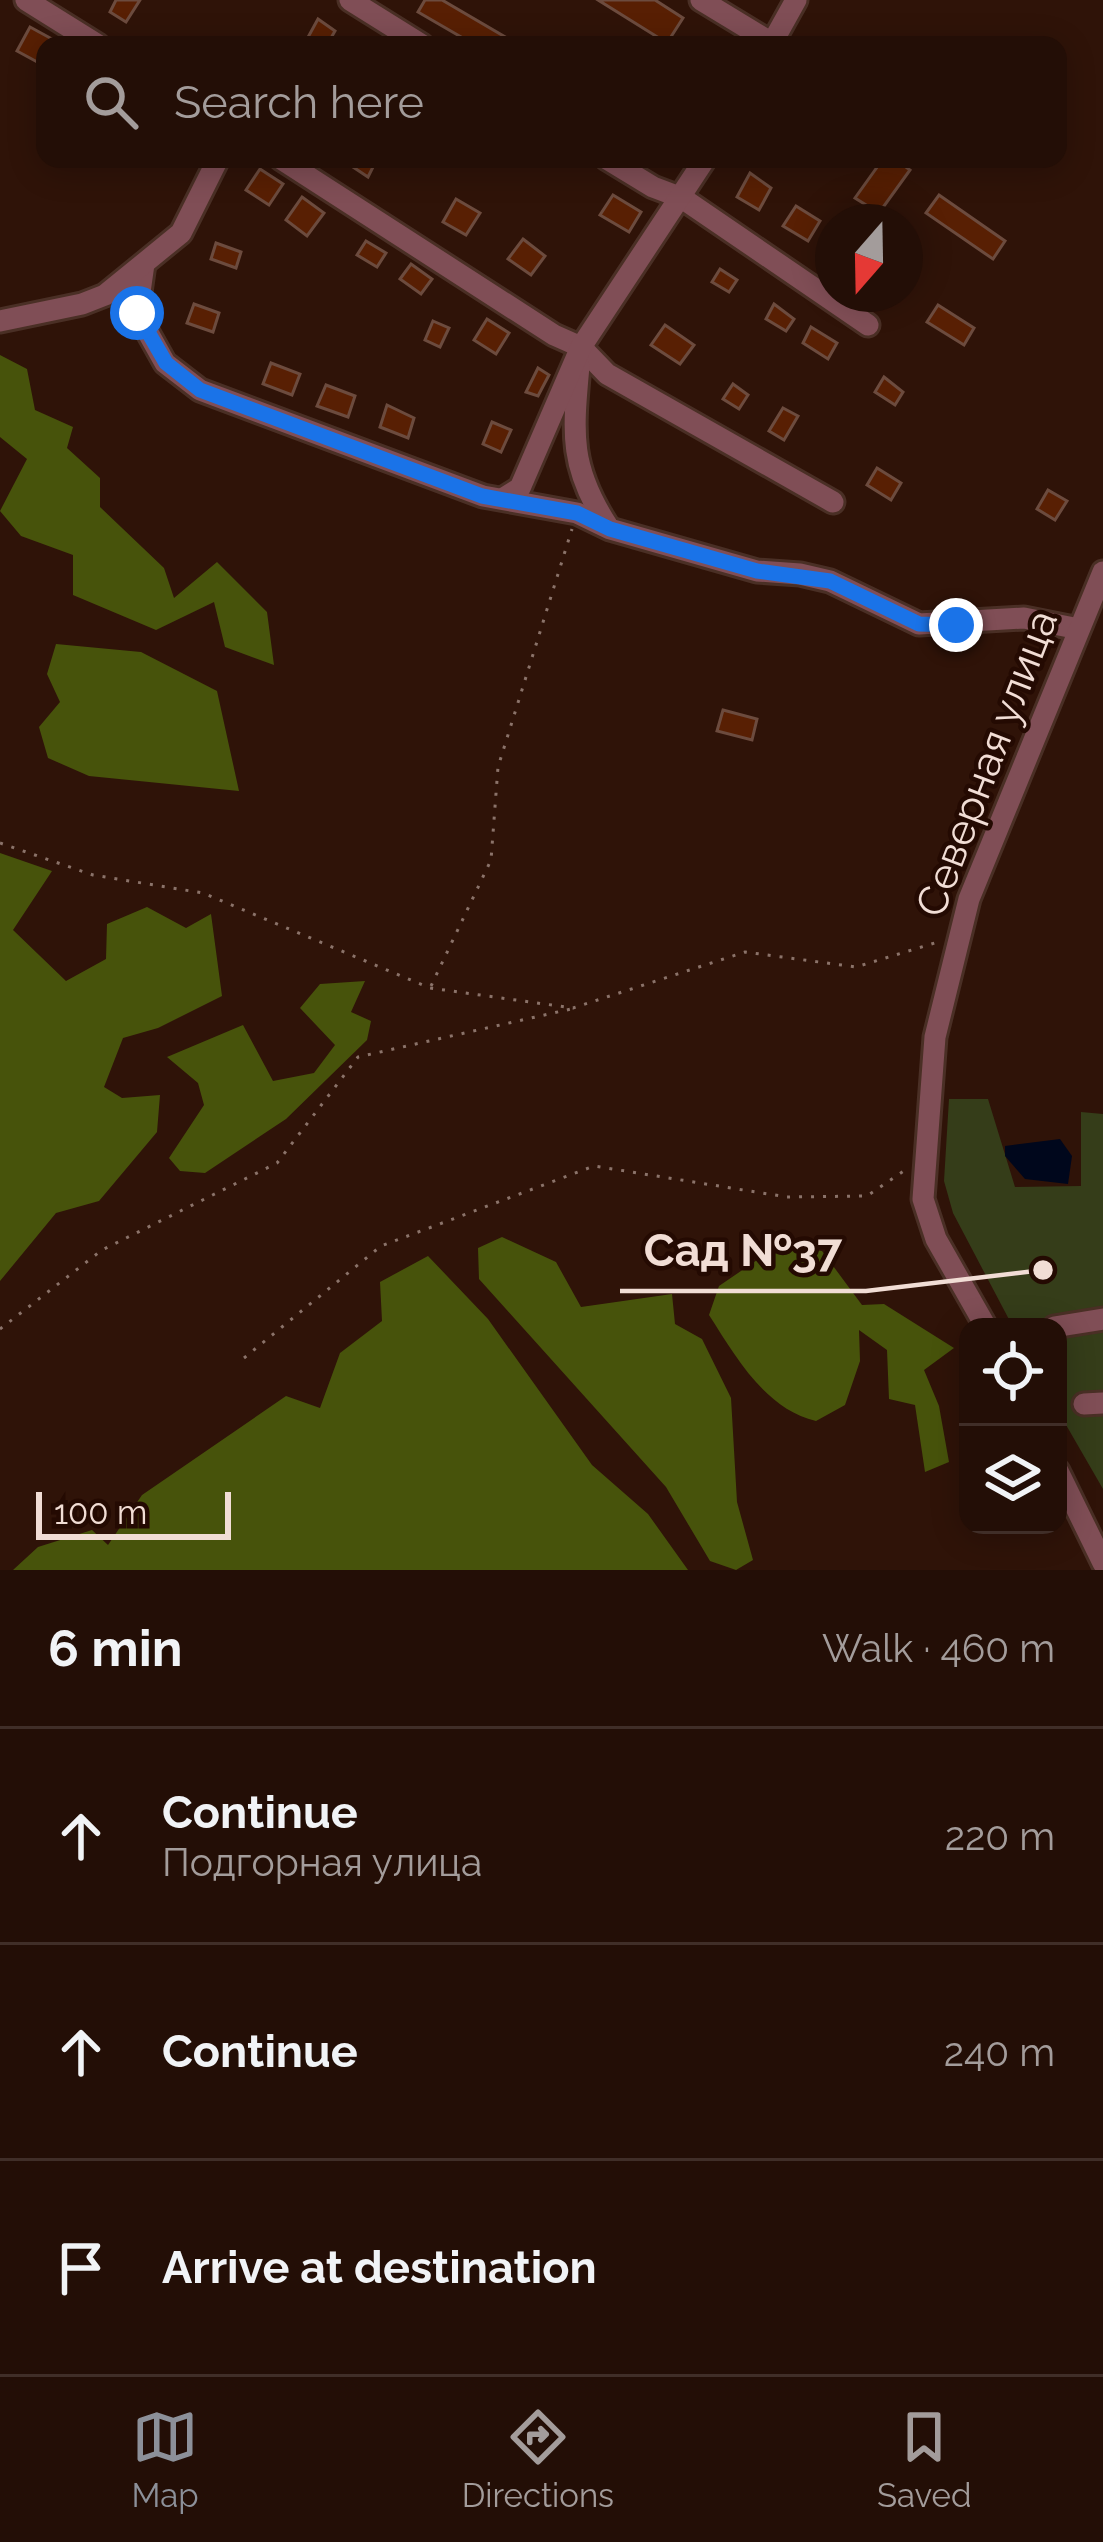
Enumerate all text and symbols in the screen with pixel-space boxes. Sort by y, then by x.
search box [36,36,1067,168]
icon: search [78,69,144,135]
text: Search here [174,76,424,129]
north arrow [815,204,923,312]
route start [110,286,164,340]
route end [929,598,983,652]
street label: Северная улица [906,603,1067,923]
callout: Сад №37 [620,1210,866,1291]
text: Сад №37 [644,1224,843,1277]
map controls [959,1318,1067,1534]
button: locate [959,1318,1067,1426]
button: layers [959,1426,1067,1534]
scale bar [36,1486,231,1539]
text: 100 m [54,1493,147,1532]
text: 6 min [48,1618,183,1678]
text: Walk · 460 m [822,1625,1055,1671]
text: Continue [162,1786,358,1839]
icon: ahead [48,1803,114,1869]
text: 220 m [945,1813,1055,1859]
text: Подгорная улица [162,1839,482,1885]
icon: ahead [48,2019,114,2085]
text: Continue [162,2025,358,2078]
text: 240 m [944,2029,1055,2075]
icon: arrive [48,2235,114,2301]
text: Arrive at destination [162,2241,597,2294]
tab: Map [132,2404,199,2515]
tab: Directions [462,2404,614,2515]
tab: Saved [877,2404,971,2515]

